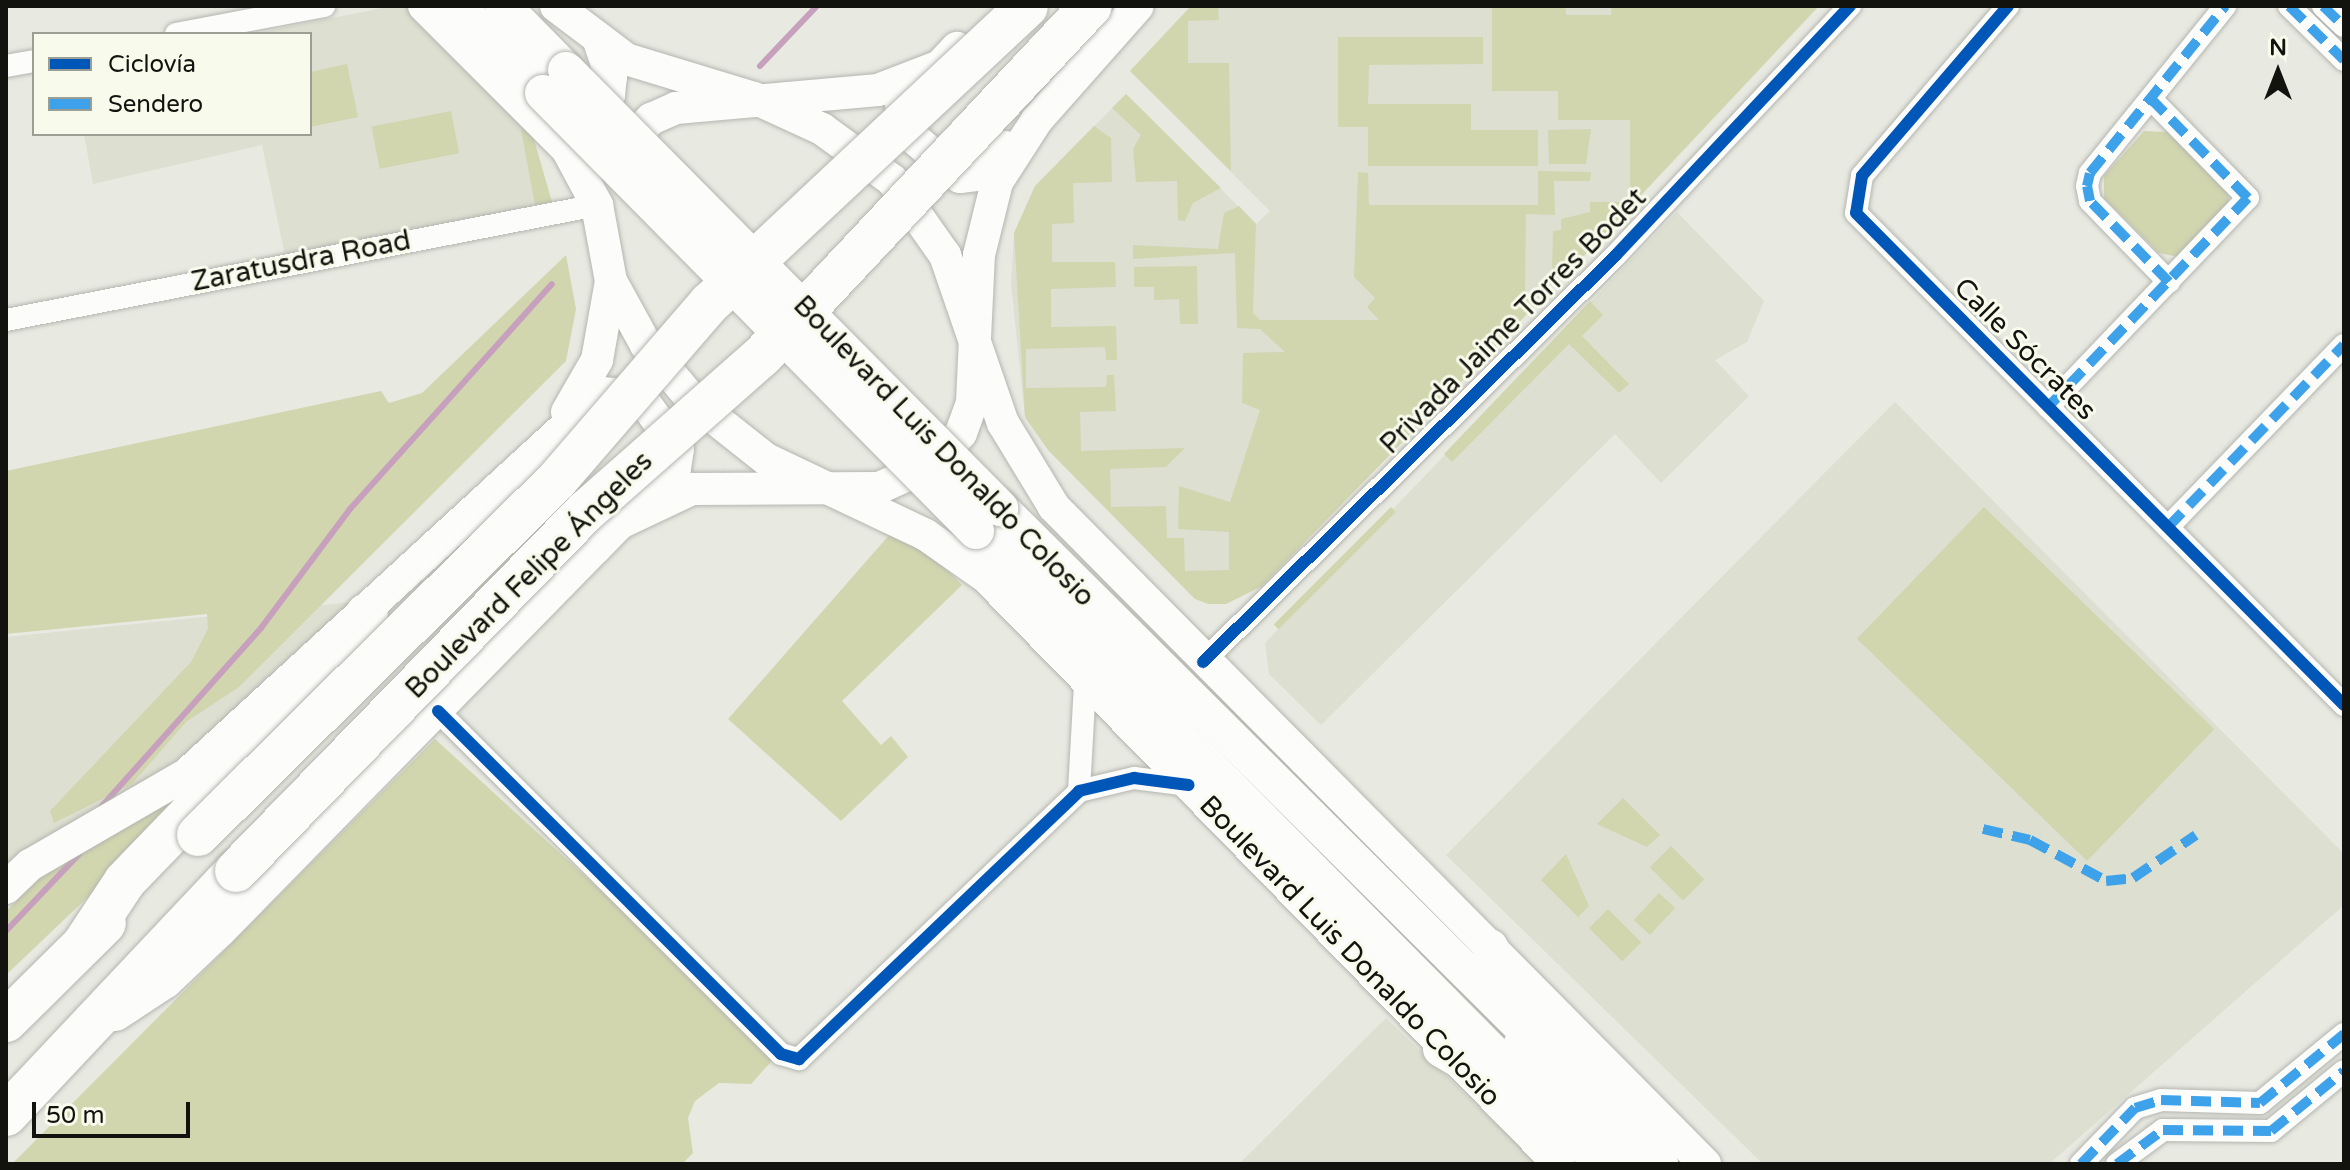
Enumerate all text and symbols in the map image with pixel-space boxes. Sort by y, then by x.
legend [32,32,312,136]
north arrow [2238,32,2318,112]
text: N [2269,35,2287,61]
text: Ciclovía [108,50,196,79]
text: Sendero [108,90,203,119]
street label: Privada Jaime Torres Bodet [1373,181,1653,461]
street label: Zaratusdra Road [188,223,414,299]
street label: Calle Sócrates [1947,271,2103,427]
street label: Boulevard Luis Donaldo Colosio [786,289,1102,613]
street label: Boulevard Felipe Ángeles [398,444,660,706]
street label: Boulevard Luis Donaldo Colosio [1192,789,1508,1113]
scale bar [36,1086,194,1136]
text: 50 m [46,1101,104,1130]

